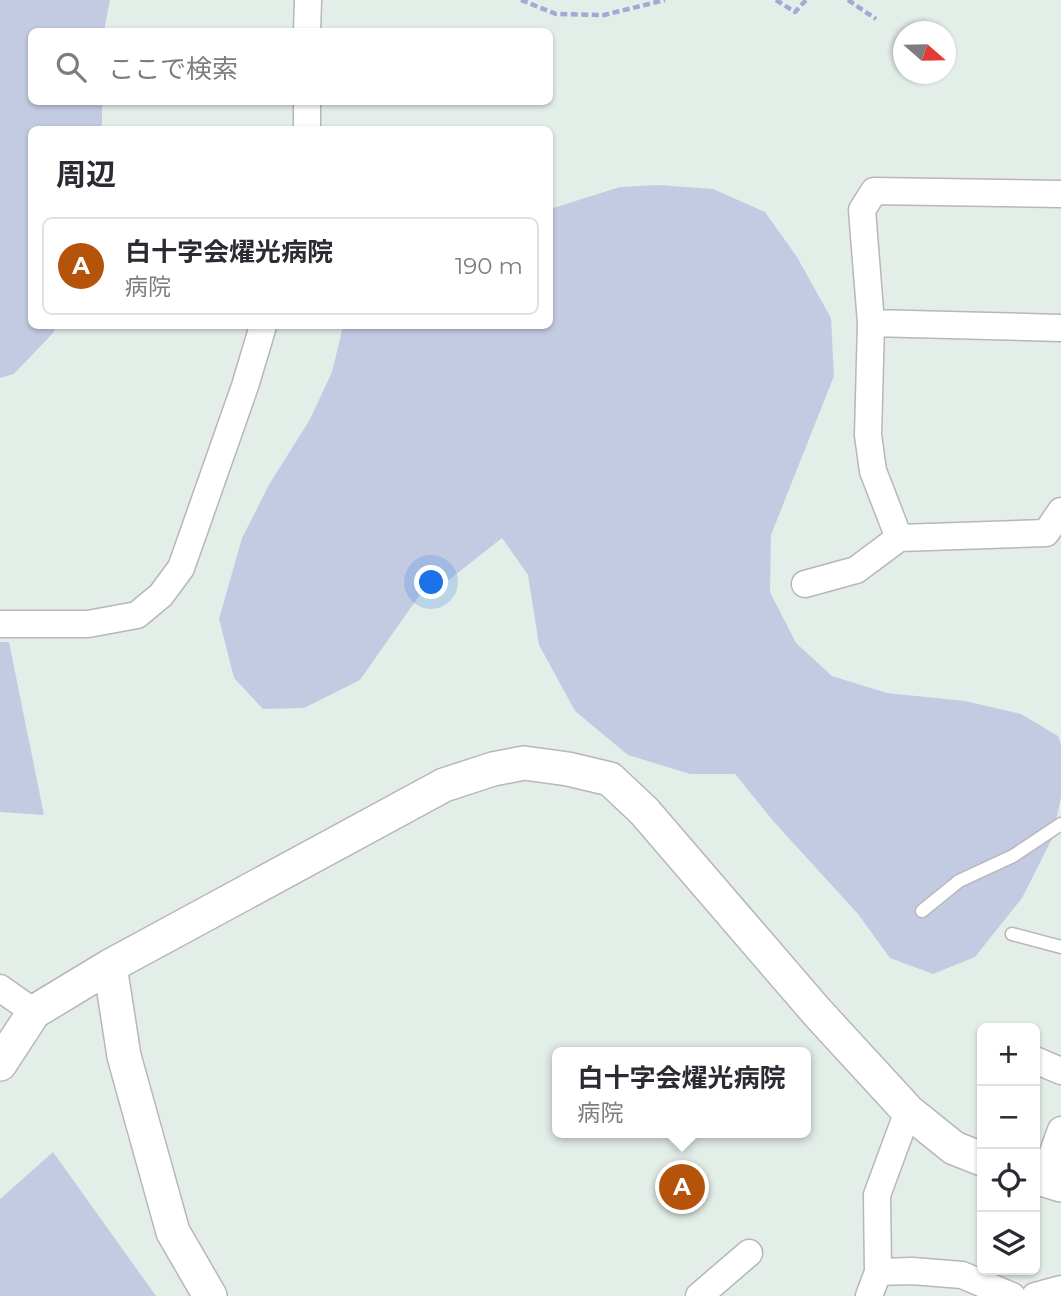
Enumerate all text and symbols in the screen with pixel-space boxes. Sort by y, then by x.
north arrow [893,21,956,84]
search box [28,28,553,105]
icon: search [52,48,90,86]
text: ここで検索 [108,53,238,85]
text: 周辺 [56,156,116,193]
text: 白十字会燿光病院 [125,236,333,268]
text: A [72,252,90,280]
text: 190 m [455,252,523,280]
text: 病院 [125,273,171,301]
your location [414,565,448,599]
map controls [977,1023,1040,1275]
button: + [977,1023,1040,1086]
popup [552,1047,811,1138]
text: 白十字会燿光病院 [577,1062,786,1094]
button: − [977,1086,1040,1149]
text: 病院 [577,1099,623,1127]
button: locate [977,1149,1040,1212]
pin: A [659,1161,705,1213]
button: layers [977,1212,1040,1275]

